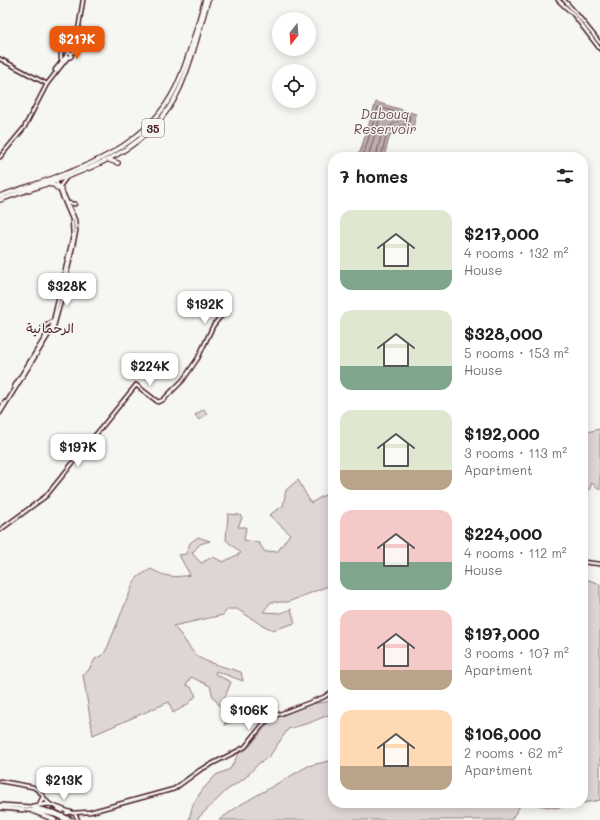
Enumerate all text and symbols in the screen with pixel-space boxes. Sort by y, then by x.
north arrow [272,12,316,56]
map controls [272,12,316,108]
pin: $217K [49,26,105,60]
text: $217K [59,30,95,47]
button: locate [272,64,316,108]
water label: Dabouq Reservoir [354,105,417,137]
road number: 35 [142,119,164,137]
text: 7 homes [340,165,408,187]
icon: filters [554,165,576,187]
text: $217,000 [464,222,539,244]
icon: home [372,226,420,274]
text: 4 rooms · 132 m² [464,244,569,261]
text: House [464,261,502,278]
pin: $328K [39,273,95,307]
text: $328K [47,277,87,294]
pin: $192K [177,291,233,325]
text: $192K [186,295,224,312]
district label: الرحمانية [26,319,74,337]
text: $328,000 [464,322,543,344]
icon: home [372,326,420,374]
text: 5 rooms · 153 m² [464,344,569,361]
pin: $224K [122,353,178,387]
text: $224K [130,357,170,374]
text: House [464,361,502,378]
text: $192,000 [464,422,540,444]
icon: home [372,426,420,474]
pin: $197K [50,434,106,468]
text: $197K [59,438,97,455]
text: 3 rooms · 113 m² [464,444,567,461]
text: Apartment [464,461,533,478]
text: $224,000 [464,522,542,544]
icon: home [372,526,420,574]
text: 4 rooms · 112 m² [464,544,567,561]
text: House [464,561,502,578]
text: $197,000 [464,622,540,644]
icon: home [372,626,420,674]
text: 3 rooms · 107 m² [464,644,569,661]
text: Apartment [464,661,533,678]
pin: $106K [221,697,277,731]
text: $106K [230,701,268,718]
text: $106,000 [464,722,541,744]
icon: home [372,726,420,774]
text: 2 rooms · 62 m² [464,744,563,761]
text: Apartment [464,761,533,778]
pin: $213K [36,767,92,801]
text: $213K [45,771,83,788]

